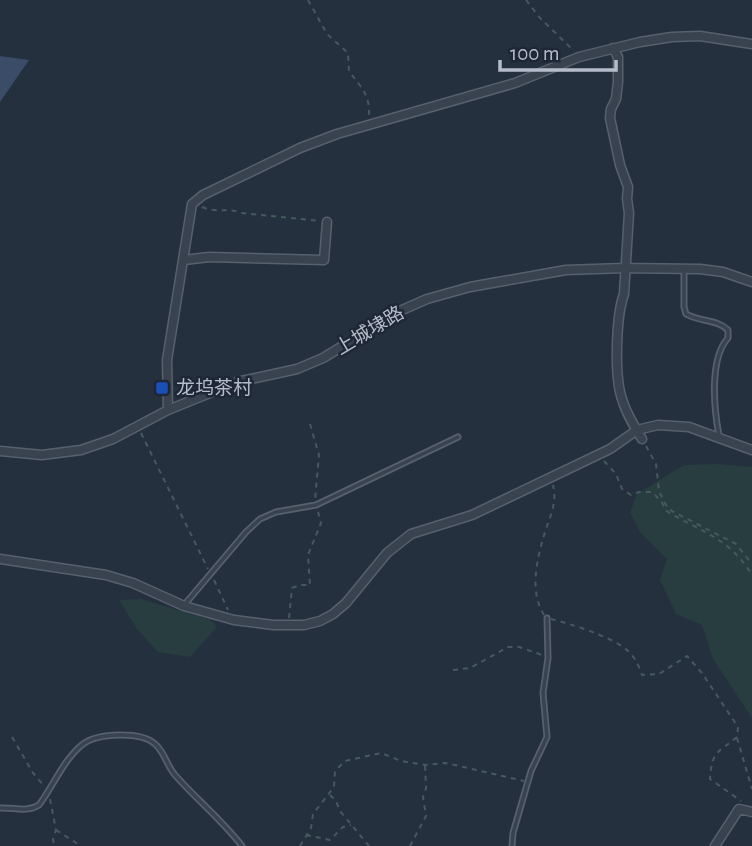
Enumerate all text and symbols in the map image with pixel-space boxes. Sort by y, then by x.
scale bar [500,28,616,72]
text: 100 m [510,43,560,64]
street label: 上城埭路 [332,302,407,359]
place label: 龙坞茶村 [176,378,252,398]
marker: 龙坞茶村 [154,380,170,396]

